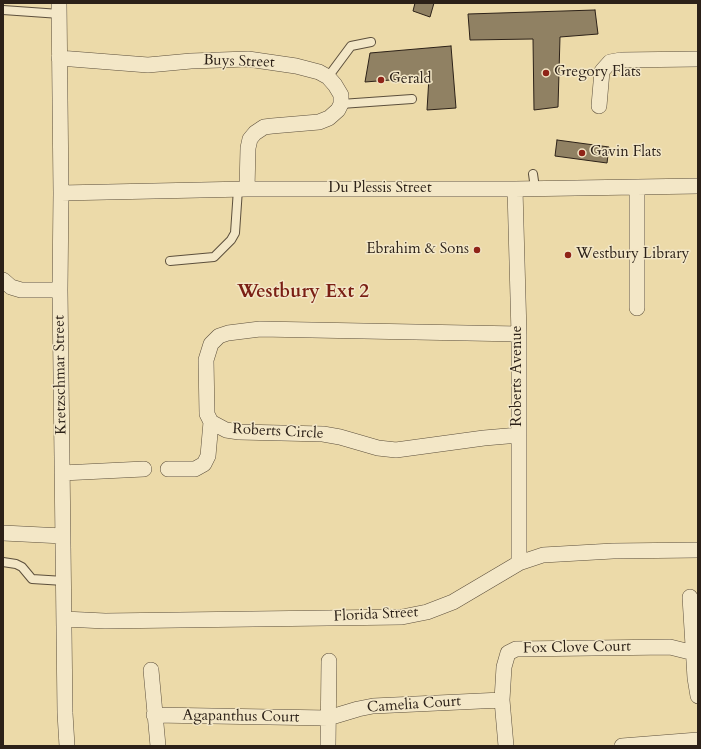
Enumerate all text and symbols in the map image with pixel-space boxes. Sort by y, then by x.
street label: Buys Street [203,52,275,72]
place label: Gregory Flats [554,64,641,82]
marker: Gregory Flats [541,68,551,78]
place label: Gerald [389,71,431,89]
marker: Gerald [376,75,386,85]
place label: Gavin Flats [590,144,661,162]
marker: Gavin Flats [577,148,587,158]
street label: Du Plessis Street [328,180,432,198]
place label: Ebrahim & Sons [366,241,469,259]
marker: Ebrahim & Sons [472,245,482,255]
place label: Westbury Library [576,246,690,264]
marker: Westbury Library [563,250,573,260]
district label: Westbury Ext 2 [237,282,369,304]
street label: Kretzschmar Street [51,315,71,435]
street label: Roberts Avenue [509,325,527,427]
street label: Roberts Circle [232,421,324,443]
street label: Florida Street [333,604,419,626]
street label: Fox Clove Court [523,638,631,658]
street label: Camelia Court [366,693,462,717]
street label: Agapanthus Court [182,707,300,727]

